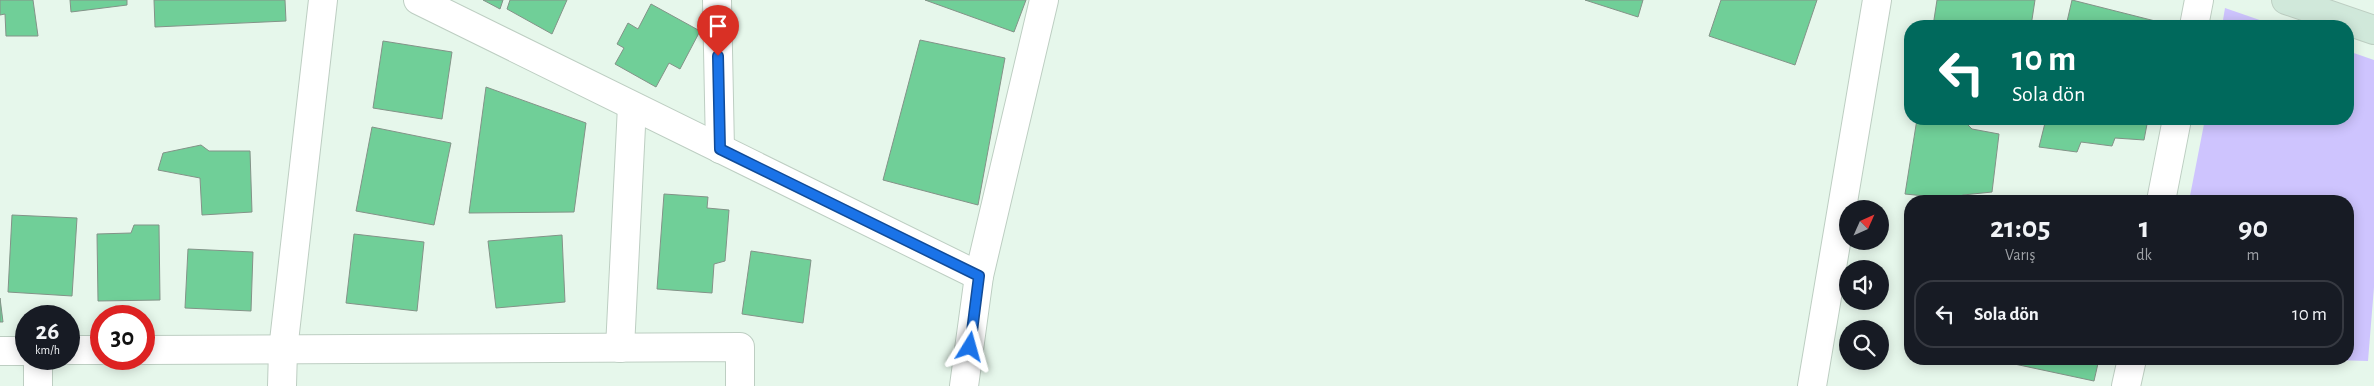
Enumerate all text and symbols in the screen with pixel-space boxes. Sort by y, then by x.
pin [697,5,739,56]
icon: arrive [704,12,732,40]
icon: left [1929,40,1994,105]
text: 10 m [2012,42,2076,77]
text: Sola dön [2012,83,2085,105]
north arrow [1839,200,1889,250]
map controls [1839,200,1889,370]
text: 21:05 [1990,213,2050,243]
text: 1 [2139,213,2150,243]
text: 90 [2238,213,2268,243]
text: Varış [2005,247,2035,263]
text: dk [2136,247,2152,263]
text: m [2247,247,2259,263]
button: sound [1839,260,1889,310]
icon: left [1931,300,1959,328]
speed limit sign: 30 [90,305,155,370]
text: Sola dön [1974,305,2039,324]
text: 10 m [2292,305,2327,324]
text: 26 [36,319,59,344]
position arrow [943,320,995,372]
button: search [1839,320,1889,370]
text: km/h [35,344,60,356]

